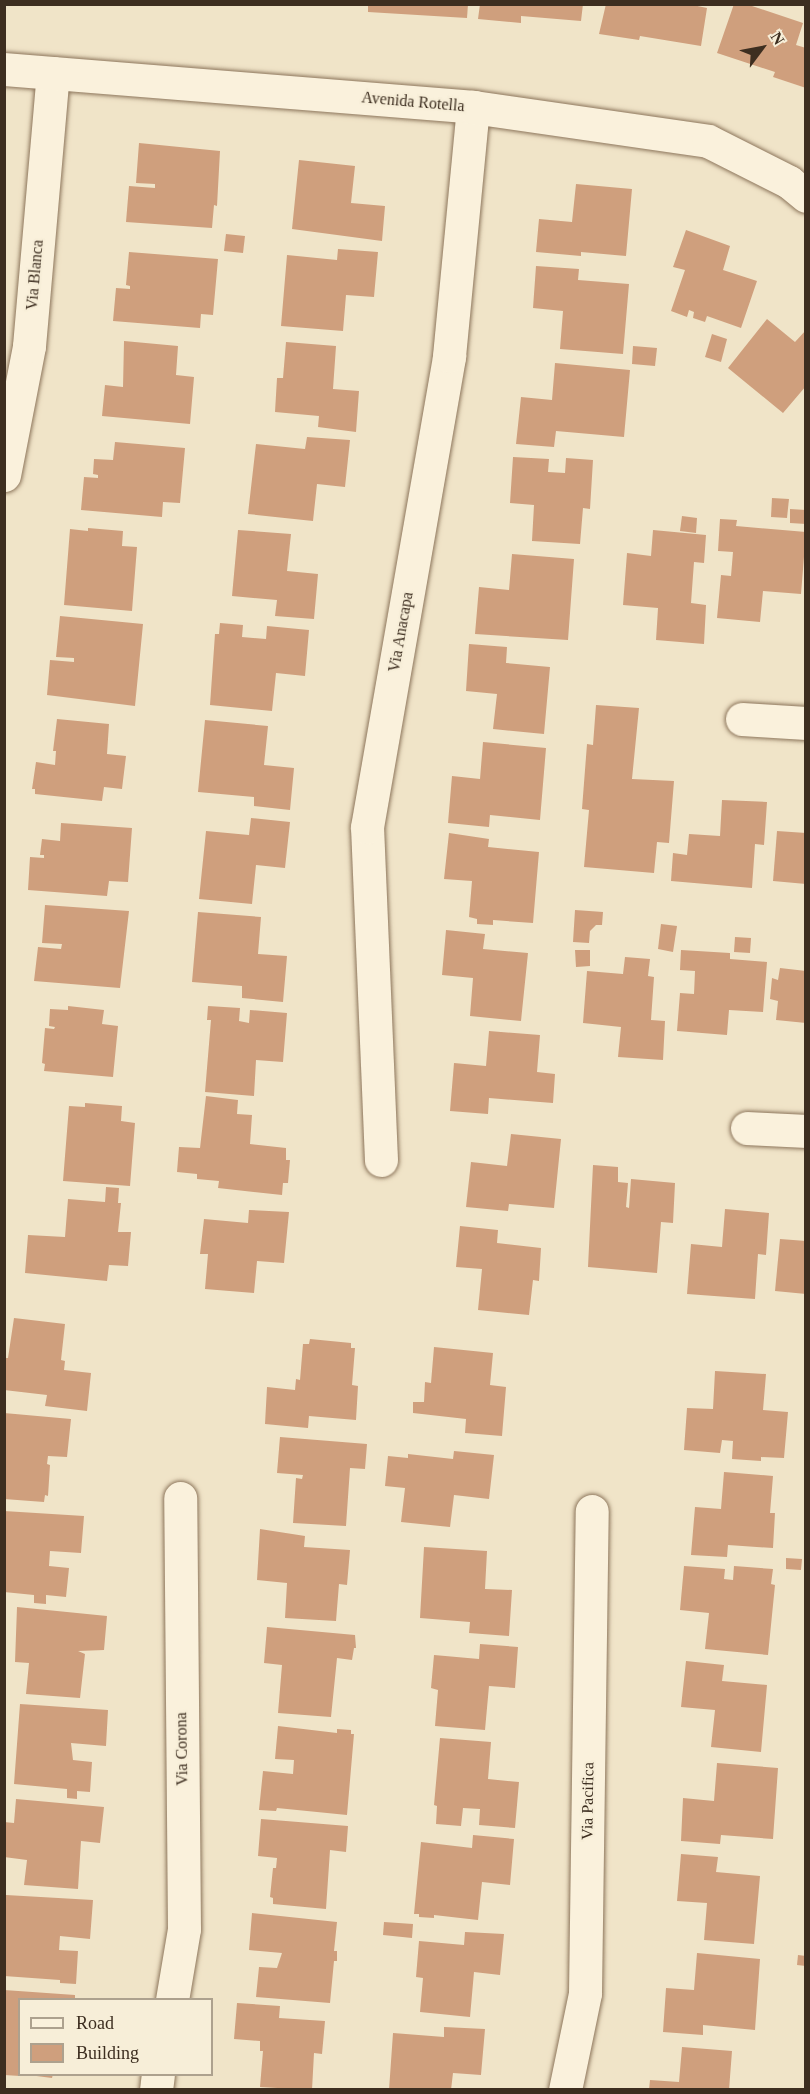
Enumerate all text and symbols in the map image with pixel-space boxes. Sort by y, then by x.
north arrow [732,18,792,78]
text: N [767,29,788,48]
street label: Avenida Rotella [361,88,465,116]
street label: Via Blanca [22,239,48,311]
street label: Via Anacapa [384,590,418,674]
street label: Via Corona [172,1712,192,1786]
street label: Via Pacifica [578,1762,598,1840]
legend [18,1998,213,2076]
text: Road [76,2013,114,2033]
text: Building [76,2043,139,2063]

